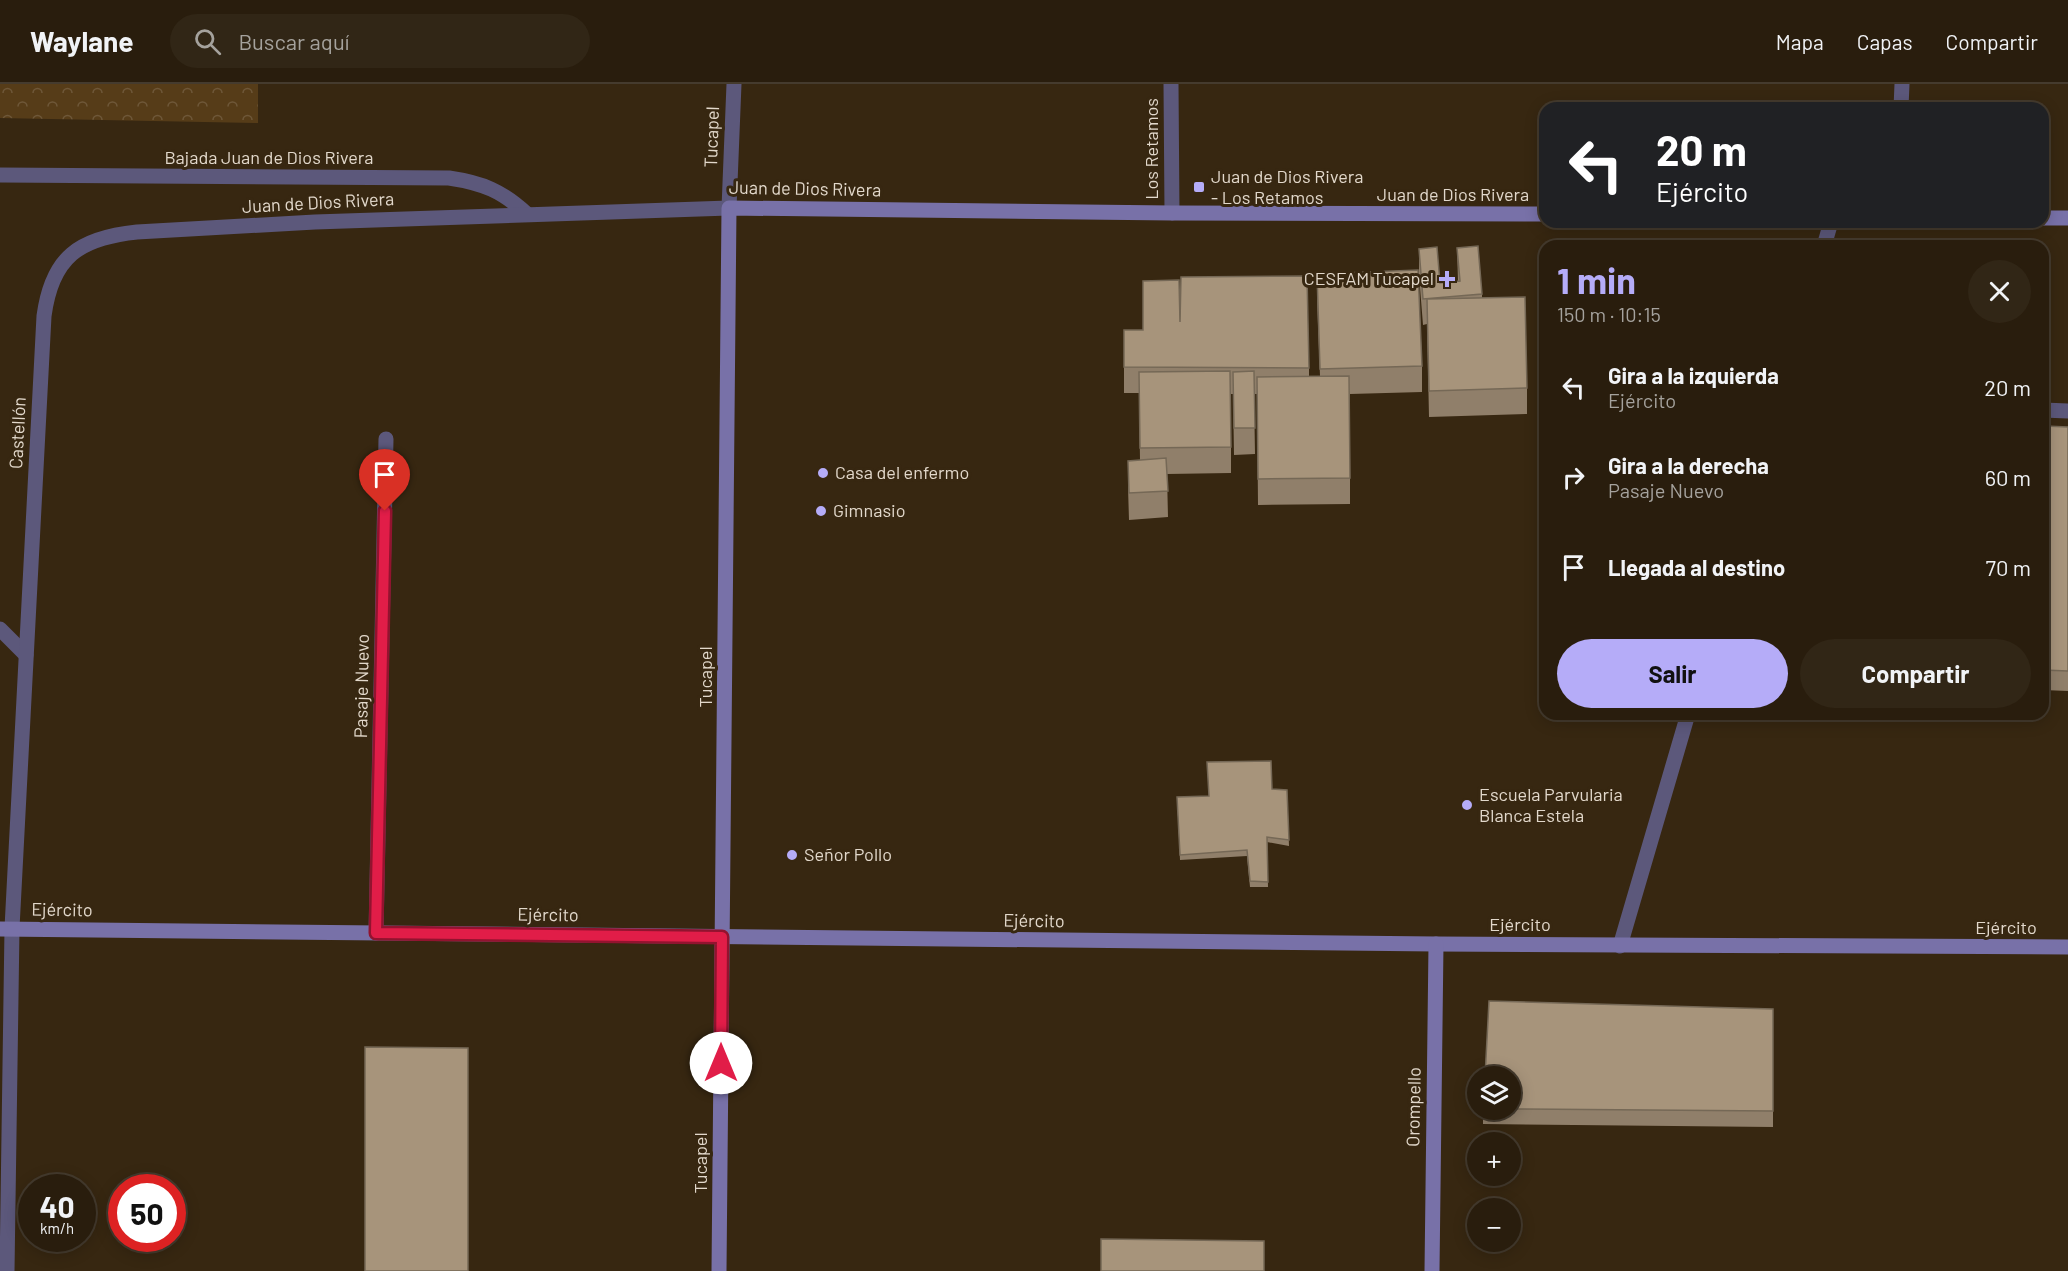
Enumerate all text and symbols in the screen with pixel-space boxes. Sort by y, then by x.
search box [170,14,590,68]
text: Waylane [30,24,134,58]
icon: search [191,25,224,58]
text: Buscar aquí [239,28,349,54]
text: Mapa [1776,29,1824,54]
text: Capas [1857,29,1913,54]
text: Compartir [1946,29,2038,54]
street label: Los Retamos [1140,98,1162,200]
street label: Tucapel [699,106,723,168]
text: 20 m [1656,124,1747,174]
icon: left [1557,126,1635,204]
street label: Bajada Juan de Dios Rivera [164,146,374,168]
place label: Juan de Dios Rivera - Los Retamos [1211,165,1364,208]
text: Ejército [1656,175,1748,207]
street label: Juan de Dios Rivera [729,176,881,200]
marker: Juan de Dios Rivera - Los Retamos [1192,180,1206,194]
street label: Juan de Dios Rivera [1377,183,1529,205]
street label: Juan de Dios Rivera [241,187,395,217]
text: 1 min [1557,258,1636,301]
button: close [1968,260,2031,323]
place label: CESFAM Tucapel [1304,267,1434,289]
marker: CESFAM Tucapel [1438,270,1456,288]
text: 150 m · 10:15 [1557,302,1661,326]
text: Gira a la izquierda [1608,362,1779,388]
icon: left [1557,371,1590,404]
text: 20 m [1984,374,2031,400]
text: Ejército [1608,388,1676,412]
street label: Castellón [4,396,30,470]
pin [359,449,410,511]
text: Gira a la derecha [1608,452,1769,478]
icon: arrive [368,458,401,491]
place label: Casa del enfermo [835,461,969,483]
icon: right [1557,461,1590,494]
text: 60 m [1985,464,2031,490]
marker: Casa del enfermo [816,466,830,480]
text: Pasaje Nuevo [1608,478,1724,502]
place label: Gimnasio [833,499,905,521]
marker: Gimnasio [814,504,828,518]
icon: arrive [1557,551,1590,584]
text: Llegada al destino [1608,554,1785,580]
text: 70 m [1986,554,2031,580]
street label: Pasaje Nuevo [349,634,373,738]
button: Salir [1557,639,1788,708]
button: Compartir [1800,639,2031,708]
street label: Tucapel [694,646,716,708]
place label: Escuela Parvularia Blanca Estela [1479,783,1623,826]
marker: Escuela Parvularia Blanca Estela [1460,798,1474,812]
place label: Señor Pollo [804,843,892,865]
marker: Señor Pollo [785,848,799,862]
street label: Ejército [31,897,93,921]
street label: Ejército [517,902,579,926]
street label: Ejército [1003,908,1065,932]
street label: Ejército [1489,913,1551,935]
street label: Ejército [1975,916,2037,938]
position arrow [689,1031,753,1095]
map controls [1467,1066,1521,1252]
button: layers [1467,1066,1521,1120]
street label: Orompello [1401,1067,1425,1147]
street label: Tucapel [689,1132,711,1194]
button: + [1467,1132,1521,1186]
speed limit sign: 50 [108,1174,186,1252]
text: 40 [39,1188,75,1224]
button: − [1467,1198,1521,1252]
text: km/h [40,1219,74,1237]

